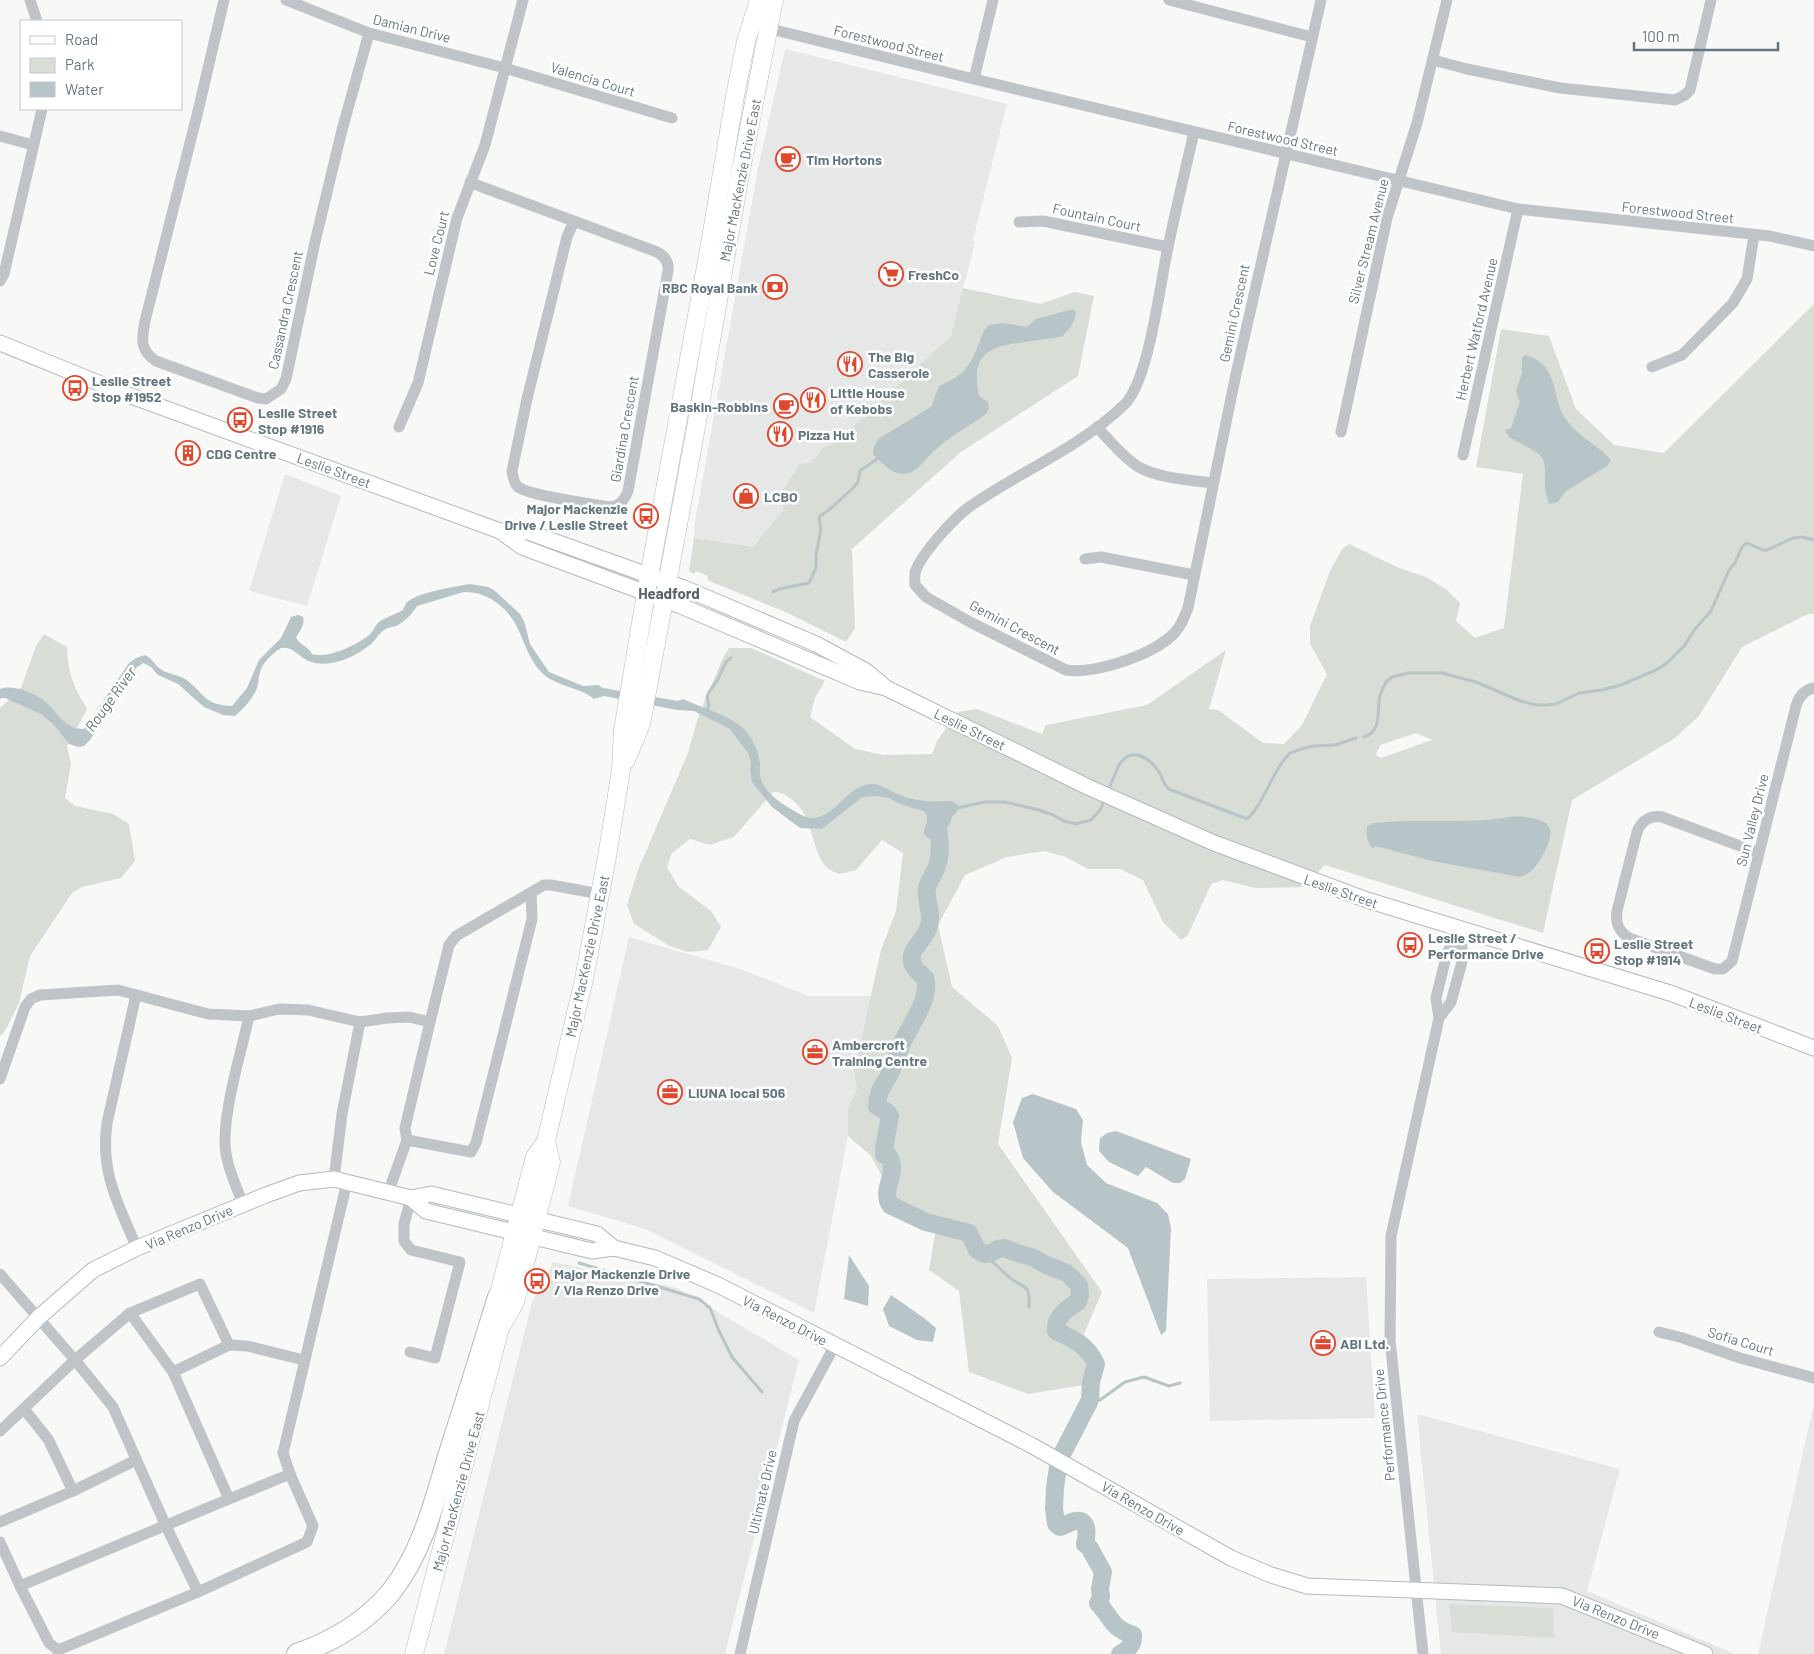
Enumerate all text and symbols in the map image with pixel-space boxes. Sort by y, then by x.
street label: Damian Drive [371,10,453,46]
legend [20,20,182,110]
scale bar [1634,20,1778,52]
street label: Forestwood Street [832,21,946,65]
text: 100 m [1642,27,1680,45]
text: Road [65,30,98,48]
text: Park [65,55,95,73]
street label: Valencia Court [549,58,637,100]
text: Water [65,80,104,98]
street label: Major MacKenzie Drive East [716,97,764,263]
street label: Forestwood Street [1226,117,1340,159]
cafe icon: Tim Hortons [775,146,801,172]
place label: Tim Hortons [806,151,882,168]
street label: Silver Stream Avenue [1344,177,1392,305]
street label: Forestwood Street [1621,198,1735,226]
street label: Fountain Court [1051,199,1143,235]
street label: Love Court [420,209,452,277]
street label: Cassandra Crescent [264,249,306,371]
street label: Herbert Watford Avenue [1451,256,1501,402]
supermarket icon: FreshCo [878,261,904,287]
street label: Gemini Crescent [1215,262,1253,364]
place label: FreshCo [908,266,959,283]
bank icon: RBC Royal Bank [762,274,788,300]
place label: RBC Royal Bank [662,279,759,296]
place label: The Big Casserole [868,348,930,381]
restaurant icon: The Big Casserole [837,351,863,377]
place label: Leslie Street Stop #1952 [92,372,171,405]
street label: Giardina Crescent [606,374,642,484]
bus stop icon: Leslie Street Stop #1952 [62,375,88,401]
place label: Little House of Kebobs [830,384,905,417]
restaurant icon: Little House of Kebobs [800,387,826,413]
cafe icon: Baskin-Robbins [773,393,799,419]
place label: Baskin-Robbins [670,398,768,415]
place label: Leslie Street Stop #1916 [258,404,337,437]
bus stop icon: Leslie Street Stop #1916 [227,407,253,433]
restaurant icon: Pizza Hut [767,421,793,447]
place label: Pizza Hut [798,426,855,443]
building icon: CDG Centre [175,440,201,466]
place label: CDG Centre [206,445,277,462]
street label: Leslie Street [295,449,373,491]
shop icon: LCBO [733,483,759,509]
place label: LCBO [764,488,798,505]
place label: Major Mackenzie Drive / Leslie Street [504,500,628,533]
bus stop icon: Major Mackenzie Drive / Leslie Street [633,503,659,529]
district label: Headford [638,584,700,602]
street label: Gemini Crescent [967,596,1063,658]
water label: Rouge River [81,663,140,735]
street label: Leslie Street [932,704,1008,754]
street label: Sun Valley Drive [1732,772,1772,868]
street label: Leslie Street [1302,870,1380,912]
street label: Major MacKenzie Drive East [561,873,613,1039]
place label: Leslie Street / Performance Drive [1428,929,1544,962]
bus stop icon: Leslie Street / Performance Drive [1397,932,1423,958]
place label: Leslie Street Stop #1914 [1614,935,1693,968]
bus stop icon: Leslie Street Stop #1914 [1584,938,1610,964]
street label: Leslie Street [1687,993,1765,1037]
place label: Ambercroft Training Centre [832,1036,927,1069]
office icon: Ambercroft Training Centre [802,1039,828,1065]
office icon: LiUNA local 506 [657,1079,683,1105]
place label: LiUNA local 506 [688,1084,786,1101]
street label: Via Renzo Drive [143,1201,235,1253]
place label: Major Mackenzie Drive / Via Renzo Drive [554,1265,691,1298]
bus stop icon: Major Mackenzie Drive / Via Renzo Drive [524,1268,550,1294]
street label: Via Renzo Drive [740,1291,830,1349]
street label: Sofia Court [1706,1323,1776,1359]
office icon: ABI Ltd. [1310,1330,1336,1356]
place label: ABI Ltd. [1340,1335,1389,1352]
street label: Performance Drive [1370,1368,1398,1482]
street label: Major MacKenzie Drive East [428,1409,488,1573]
street label: Ultimate Drive [744,1448,780,1536]
street label: Via Renzo Drive [1098,1477,1188,1539]
street label: Via Renzo Drive [1570,1592,1662,1642]

